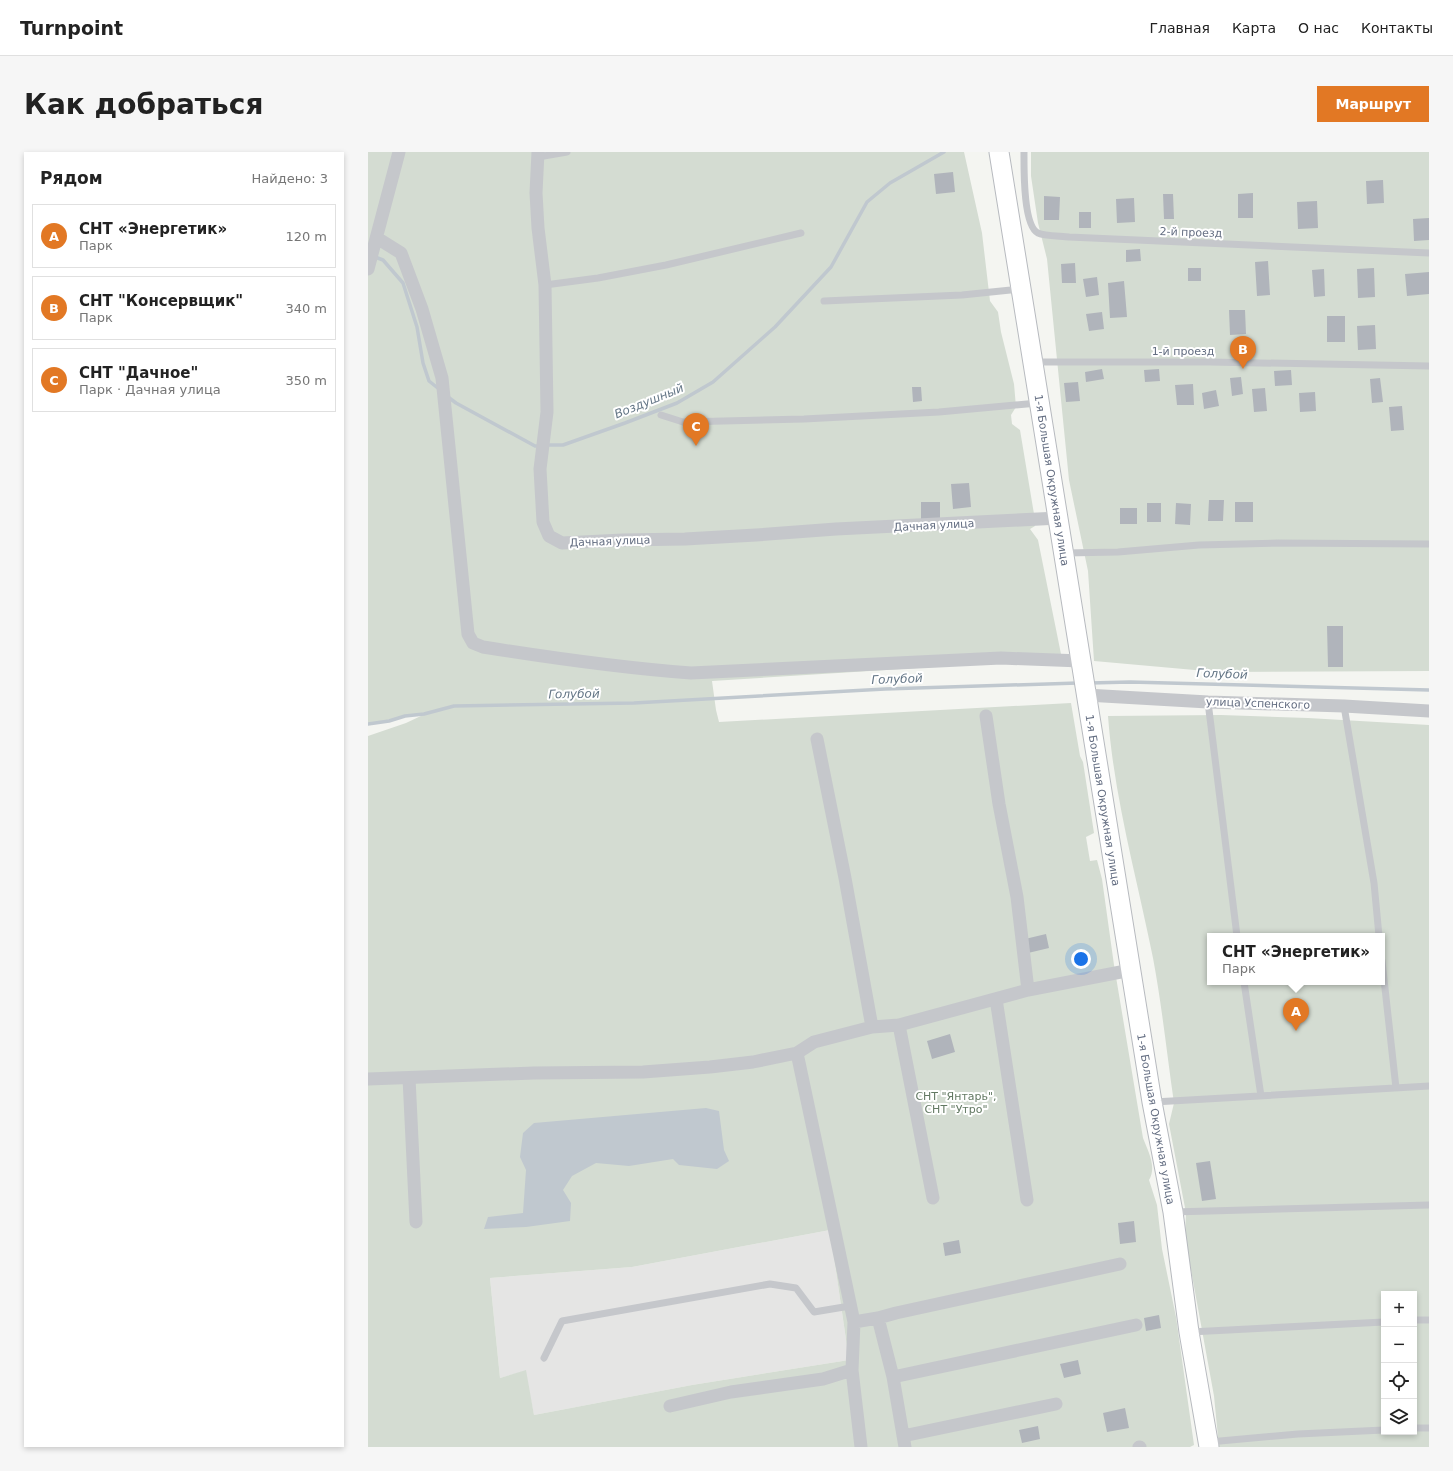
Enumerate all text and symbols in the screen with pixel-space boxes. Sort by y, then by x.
text: Turnpoint [20,17,123,39]
text: Главная [1149,20,1210,36]
text: Карта [1232,20,1276,36]
text: О нас [1298,20,1339,36]
text: Контакты [1361,20,1433,36]
button: Маршрут [1317,86,1429,122]
text: Как добраться [24,88,263,121]
text: Рядом [40,168,103,188]
text: Найдено: 3 [252,171,328,186]
text: СНТ «Энергетик» [79,220,227,238]
street label: 2-й проезд [1159,225,1223,240]
text: A [49,229,59,244]
text: 120 m [285,229,327,244]
text: Парк [79,238,113,253]
text: СНТ "Консервщик" [79,292,243,310]
text: B [49,301,59,316]
text: 340 m [285,301,327,316]
text: Парк [79,310,113,325]
pin: B [1230,336,1256,369]
street label: 1-й проезд [1152,345,1215,358]
text: СНТ "Дачное" [79,364,198,382]
text: C [49,373,59,388]
text: 350 m [285,373,327,388]
water label: Воздушный [612,381,686,421]
text: Парк · Дачная улица [79,382,221,397]
street label: 1-я Большая Окружная улица [1032,393,1071,567]
pin: C [683,413,709,446]
street label: Дачная улица [893,517,975,534]
street label: Дачная улица [569,534,651,549]
water label: Голубой [1196,666,1248,682]
water label: Голубой [871,671,923,687]
water label: Голубой [548,687,600,701]
street label: улица Успенского [1206,695,1311,712]
street label: 1-я Большая Окружная улица [1083,713,1122,887]
popup [1207,933,1385,985]
text: СНТ «Энергетик» [1222,943,1370,961]
your location [1071,949,1091,969]
text: Парк [1222,961,1256,976]
pin: A [1283,998,1309,1031]
street label: 1-я Большая Окружная улица [1134,1033,1177,1206]
park label: СНТ "Янтарь", СНТ "Утро" [915,1090,997,1116]
map controls [1381,1291,1417,1435]
button: + [1381,1291,1417,1327]
button: − [1381,1327,1417,1363]
button: locate [1381,1363,1417,1399]
button: layers [1381,1399,1417,1435]

